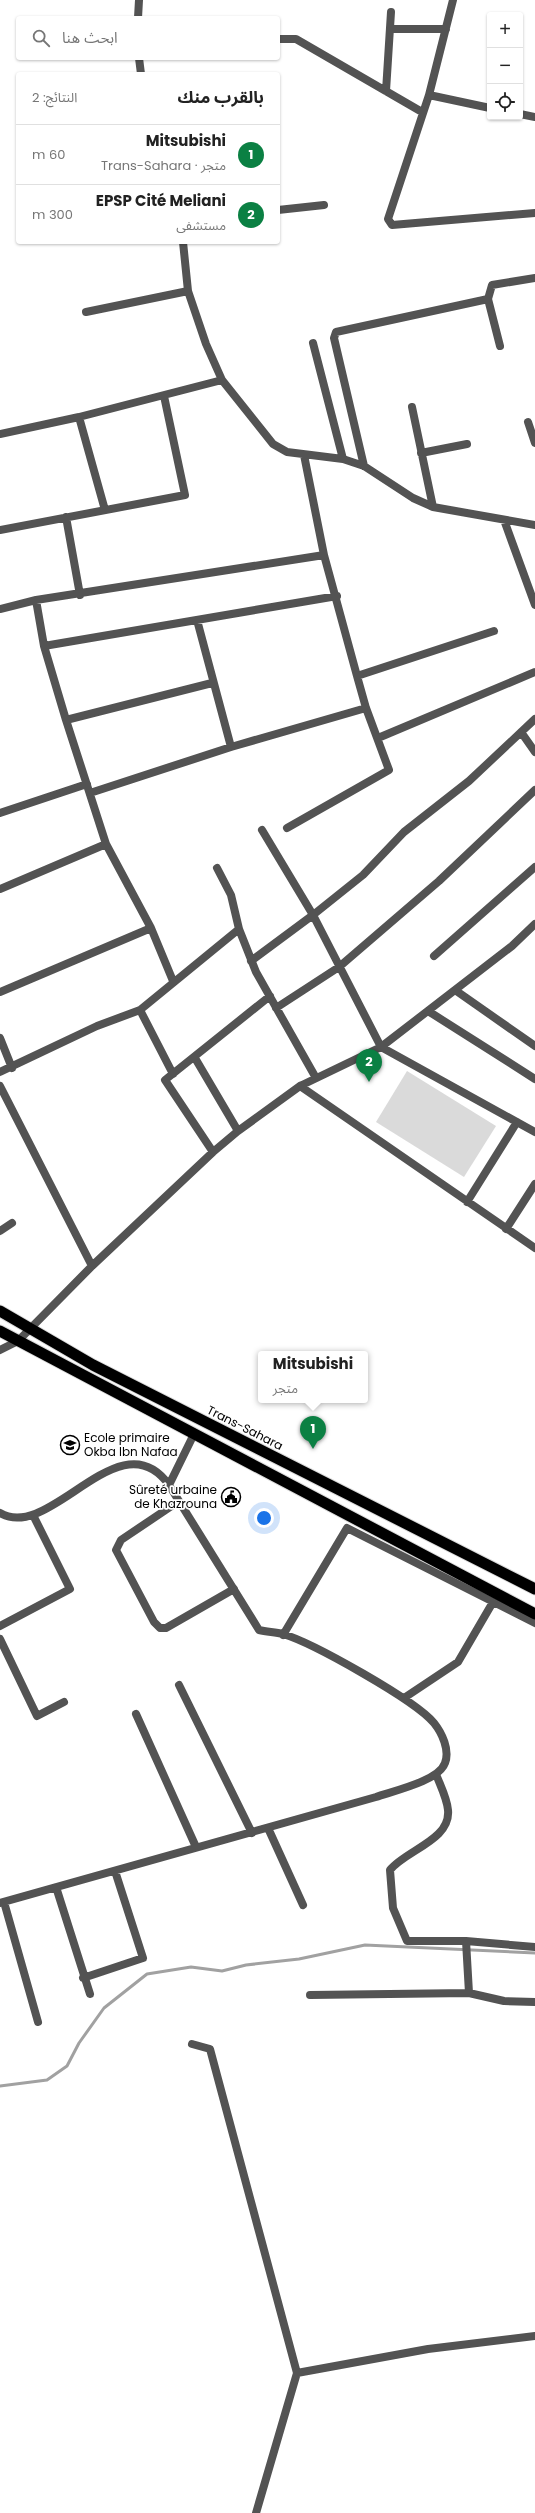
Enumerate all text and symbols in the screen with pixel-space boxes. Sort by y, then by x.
map controls [487,12,523,120]
button: + [487,12,523,48]
search box [16,16,280,60]
icon: search [30,27,52,49]
text: ابحث هنا [62,27,118,48]
button: − [487,48,523,84]
button: locate [487,84,523,120]
text: بالقرب منك [178,85,264,109]
text: النتائج: 2 [32,88,77,107]
text: Mitsubishi [146,130,226,151]
text: 60 m [32,145,65,164]
text: 1 [249,145,253,164]
text: متجر · Trans-Sahara [101,156,226,175]
text: EPSP Cité Meliani [96,190,226,211]
text: 300 m [32,205,73,224]
text: 2 [247,205,255,224]
text: مستشفى [176,216,226,235]
pin: 2 [356,1049,382,1082]
popup [258,1351,368,1403]
text: Mitsubishi [273,1353,353,1374]
text: متجر [273,1379,298,1398]
street label: Trans-Sahara [204,1401,286,1454]
pin: 1 [300,1416,326,1449]
place label: Ecole primaire Okba Ibn Nafaa [84,1429,178,1460]
school or university icon: Ecole primaire Okba Ibn Nafaa [59,1434,81,1456]
place label: Sûreté urbaine de Khazrouna [129,1481,217,1512]
public building icon: Sûreté urbaine de Khazrouna [220,1486,242,1508]
your location [254,1508,274,1528]

